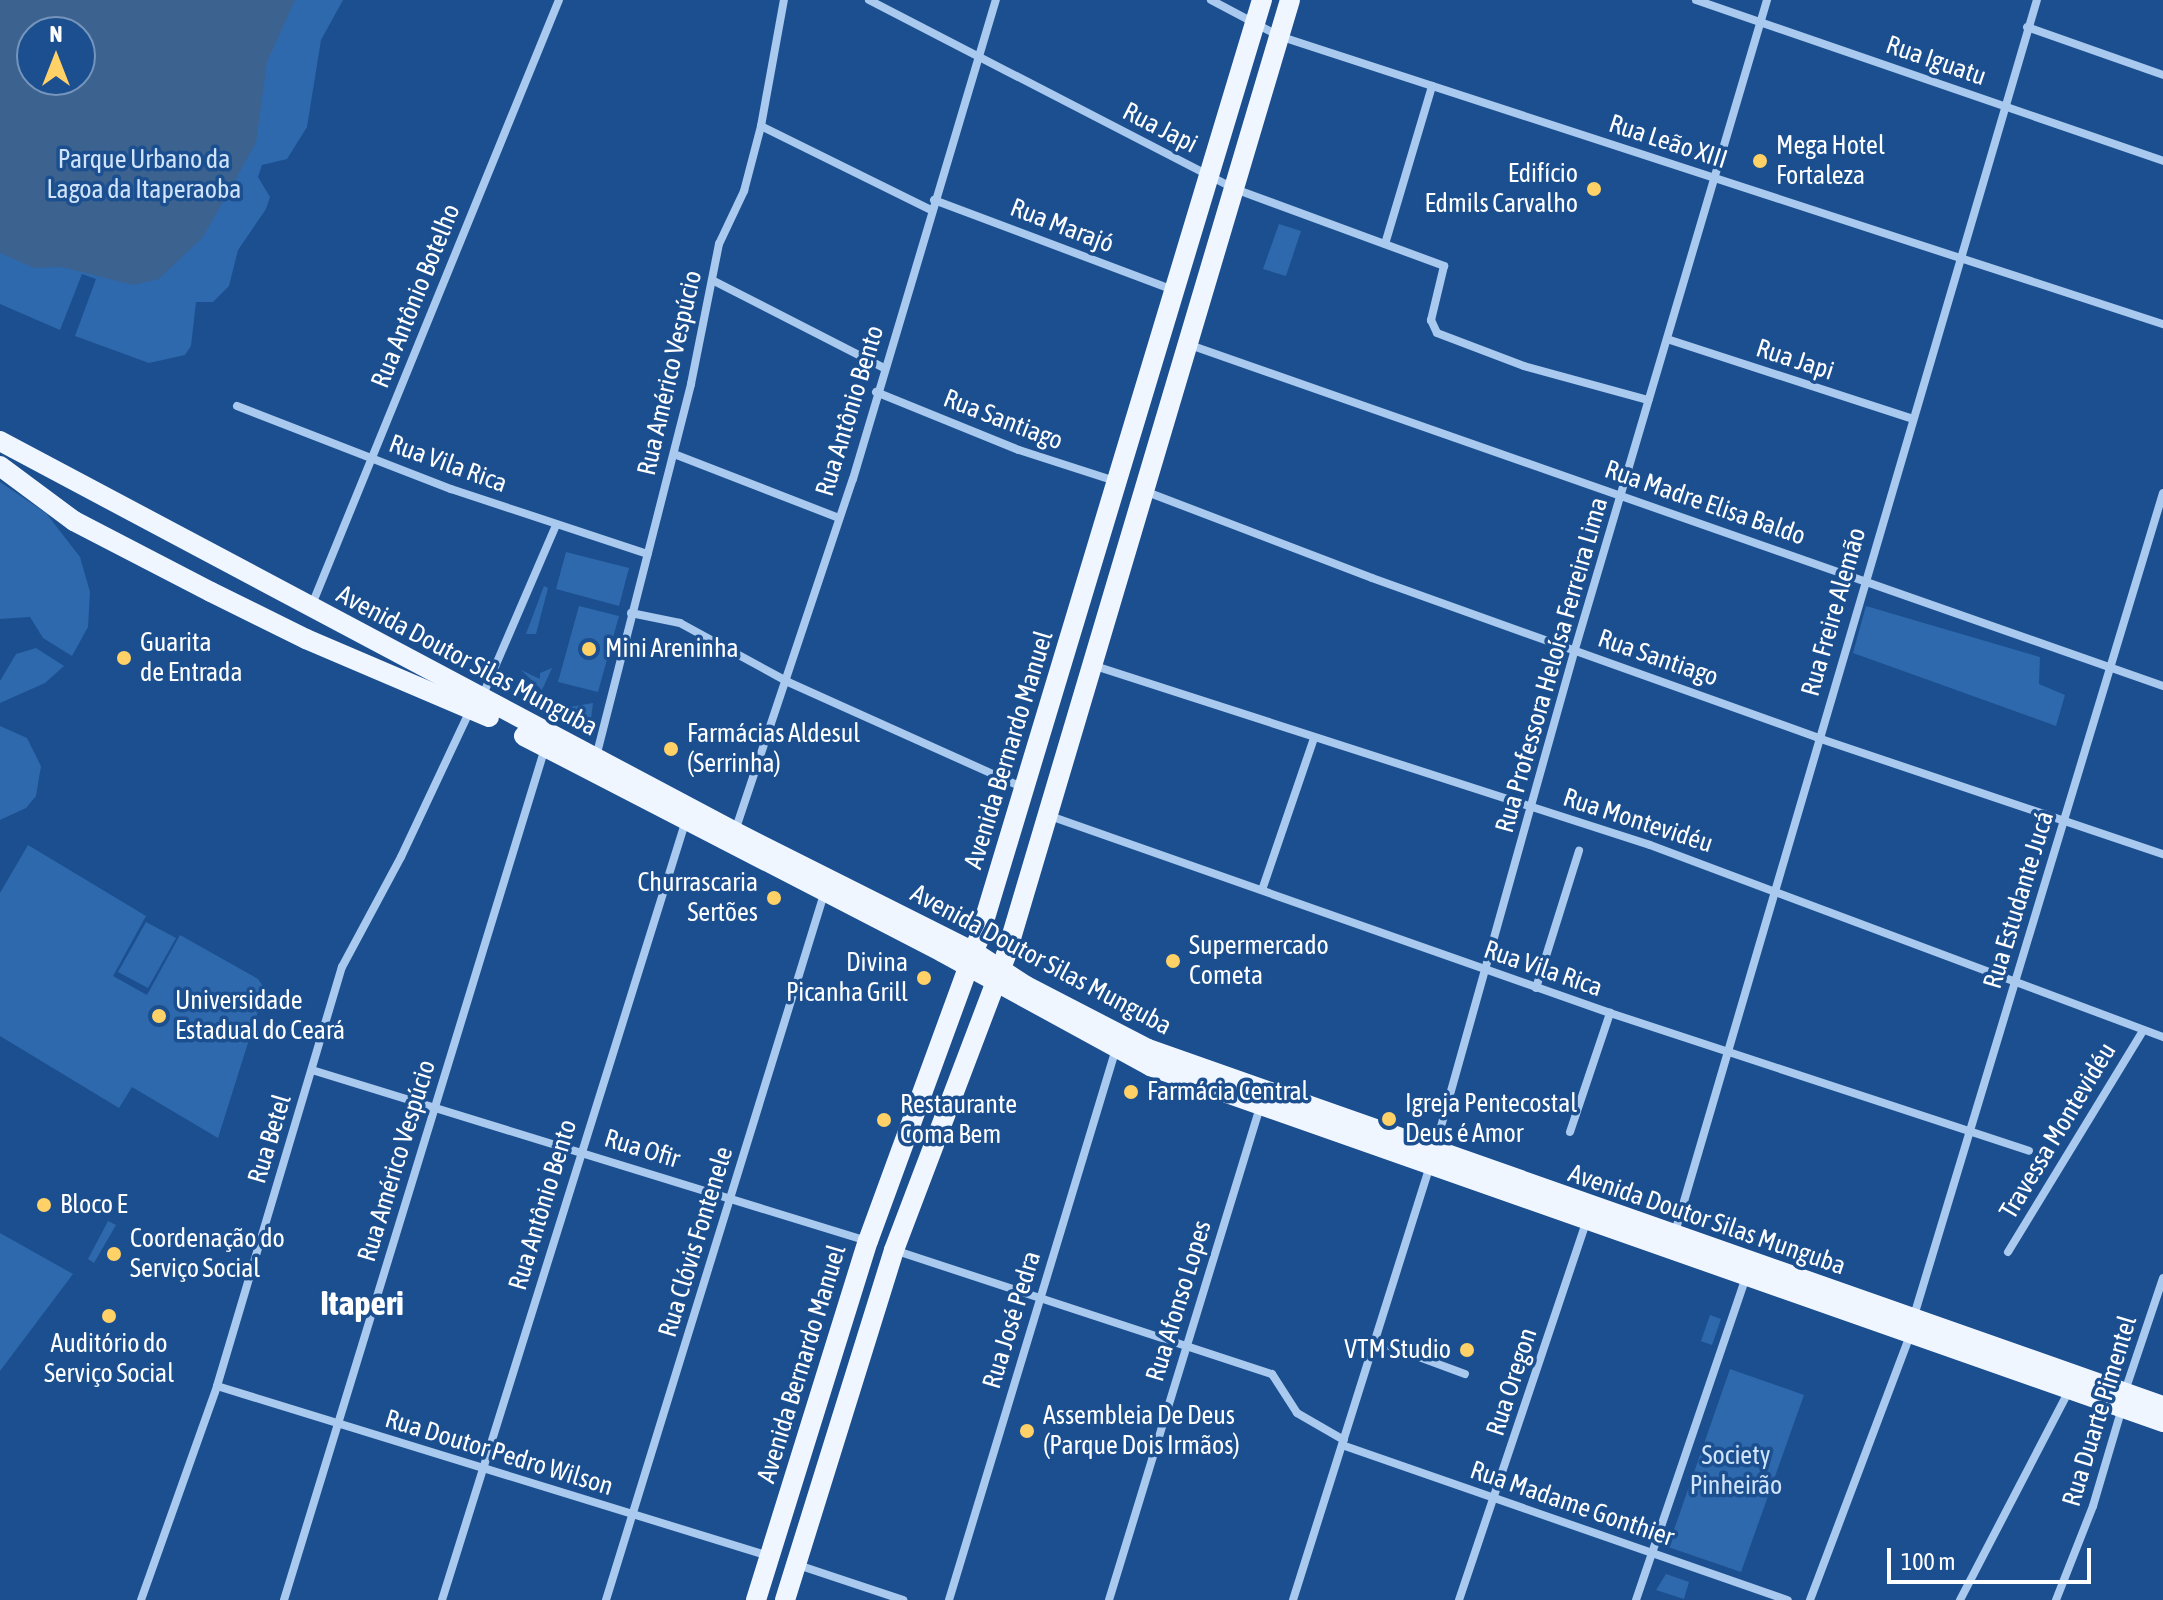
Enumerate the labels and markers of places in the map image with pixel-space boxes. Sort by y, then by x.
place label: Mega Hotel Fortaleza [1776,130,1885,192]
marker: Mega Hotel Fortaleza [1751,152,1769,170]
place label: Edifício Edmils Carvalho [1425,158,1578,220]
marker: Edifício Edmils Carvalho [1585,180,1603,198]
place label: Guarita de Entrada [140,627,243,688]
place label: Mini Areninha [605,633,739,665]
marker: Mini Areninha [580,640,598,658]
marker: Guarita de Entrada [115,649,133,667]
place label: Farmácias Aldesul (Serrinha) [687,718,860,780]
marker: Farmácias Aldesul (Serrinha) [662,740,680,758]
place label: Churrascaria Sertões [638,867,758,928]
marker: Churrascaria Sertões [765,889,783,907]
place label: Supermercado Cometa [1189,930,1329,992]
place label: Divina Picanha Grill [786,947,908,1008]
marker: Supermercado Cometa [1164,952,1182,970]
marker: Divina Picanha Grill [915,969,933,987]
place label: Universidade Estadual do Ceará [175,985,345,1046]
marker: Universidade Estadual do Ceará [150,1007,168,1025]
place label: Farmácia Central [1147,1076,1309,1108]
marker: Farmácia Central [1122,1083,1140,1101]
place label: Igreja Pentecostal Deus é Amor [1405,1088,1577,1150]
place label: Restaurante Coma Bem [900,1089,1017,1150]
marker: Igreja Pentecostal Deus é Amor [1380,1110,1398,1128]
marker: Restaurante Coma Bem [875,1111,893,1129]
place label: Bloco E [60,1189,128,1221]
marker: Bloco E [35,1196,53,1214]
place label: Coordenação do Serviço Social [130,1223,285,1284]
marker: Coordenação do Serviço Social [105,1245,123,1263]
marker: Auditório do Serviço Social [100,1307,118,1325]
place label: Auditório do Serviço Social [44,1328,174,1390]
place label: VTM Studio [1344,1334,1451,1366]
marker: VTM Studio [1458,1341,1476,1359]
place label: Assembleia De Deus (Parque Dois Irmãos) [1043,1400,1240,1462]
marker: Assembleia De Deus (Parque Dois Irmãos) [1018,1422,1036,1440]

